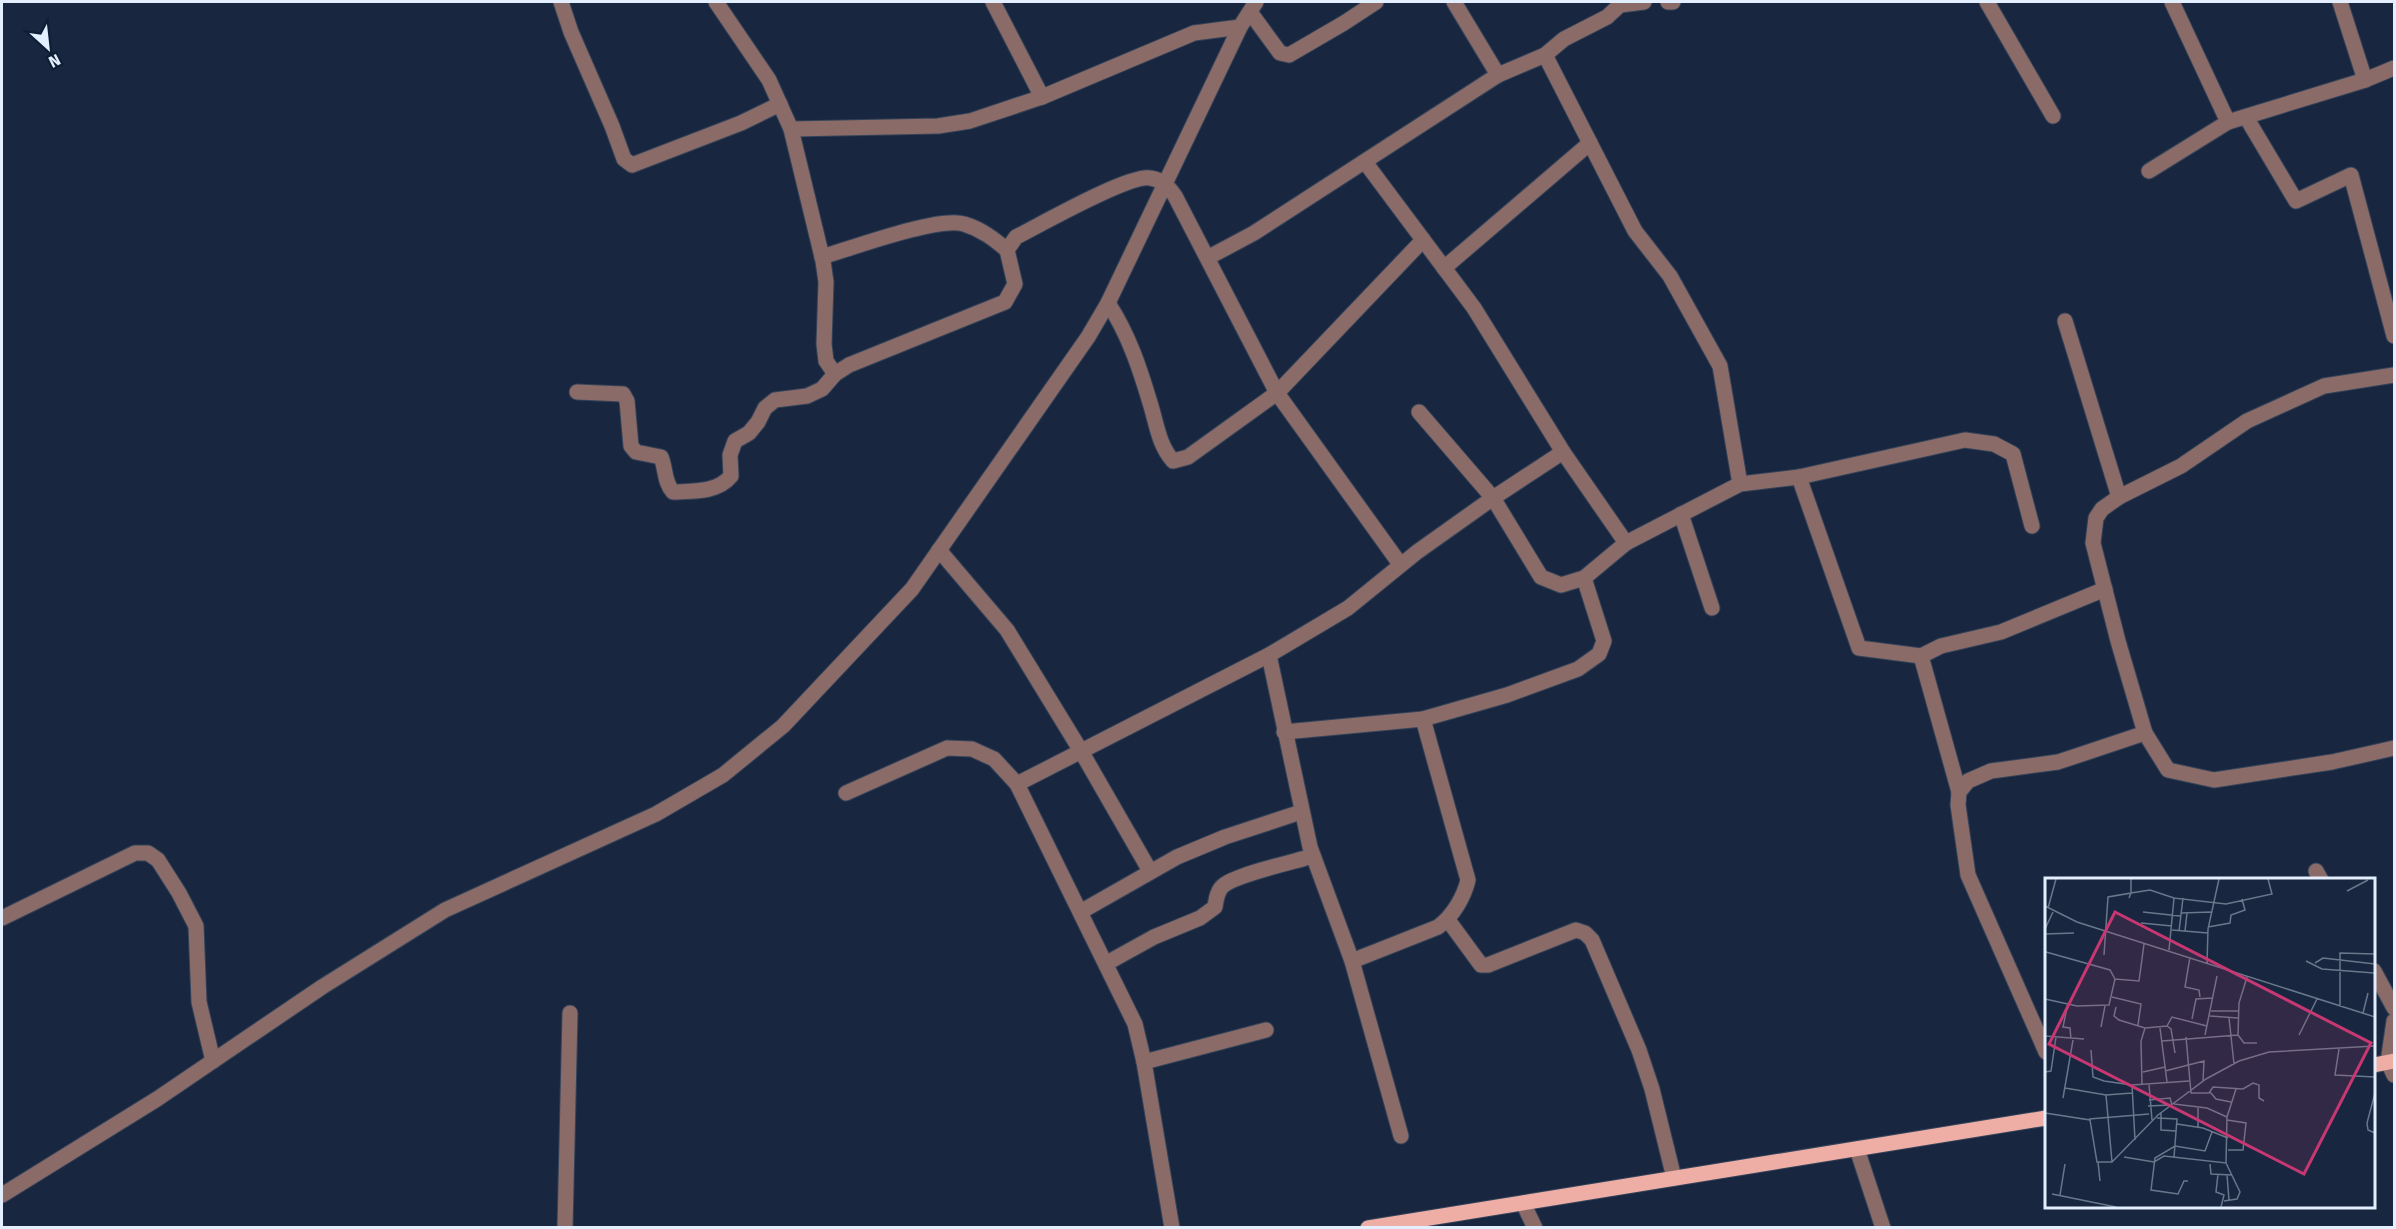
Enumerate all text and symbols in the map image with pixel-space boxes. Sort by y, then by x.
north arrow [18,18,78,78]
text: N [46,50,64,72]
inset map [2045,878,2375,1208]

